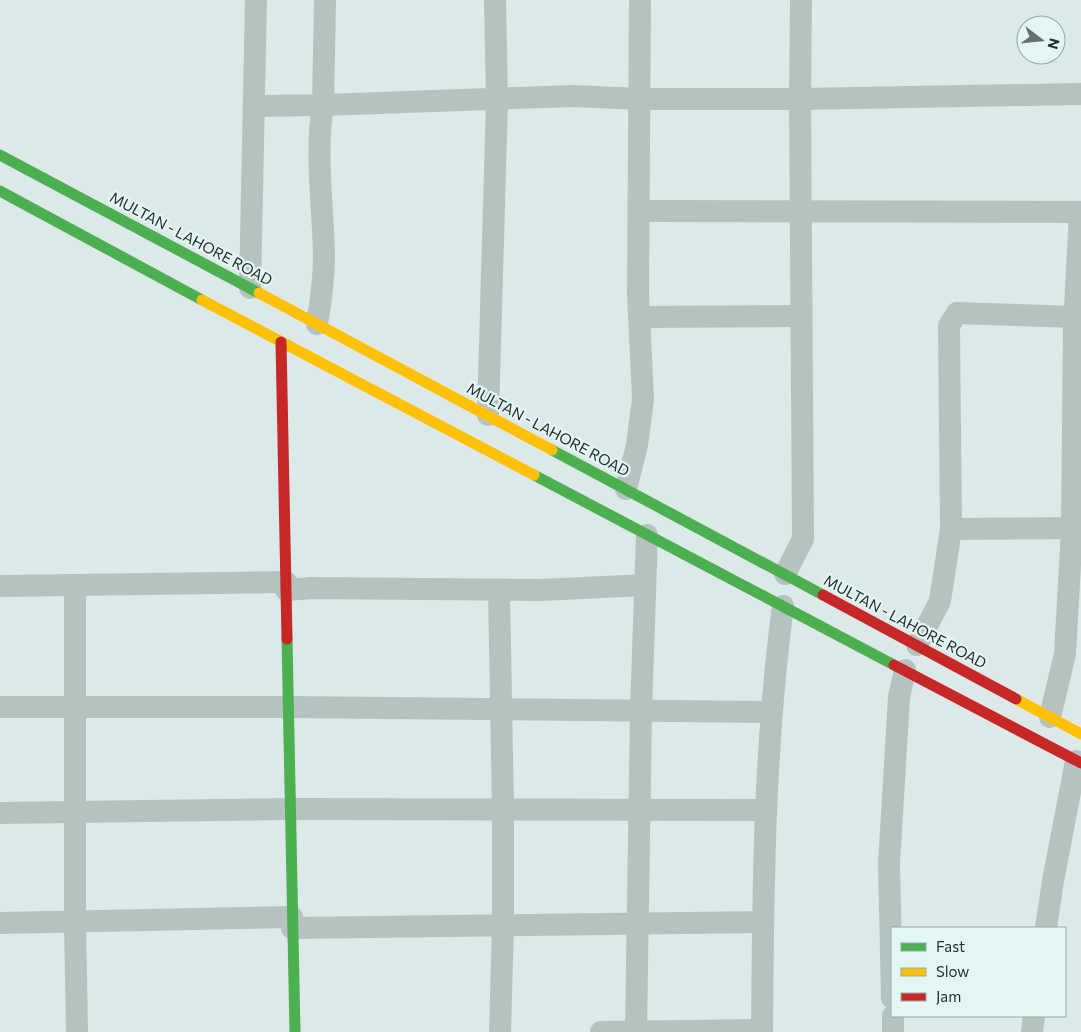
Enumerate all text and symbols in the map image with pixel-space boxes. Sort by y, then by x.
north arrow [1016,15,1066,65]
text: N [1044,36,1064,51]
street label: MULTAN - LAHORE ROAD [107,188,276,289]
street label: MULTAN - LAHORE ROAD [464,379,633,480]
street label: MULTAN - LAHORE ROAD [821,571,990,672]
legend [891,927,1066,1017]
text: Fast [936,937,965,955]
text: Slow [936,962,969,980]
text: Jam [936,987,961,1005]

